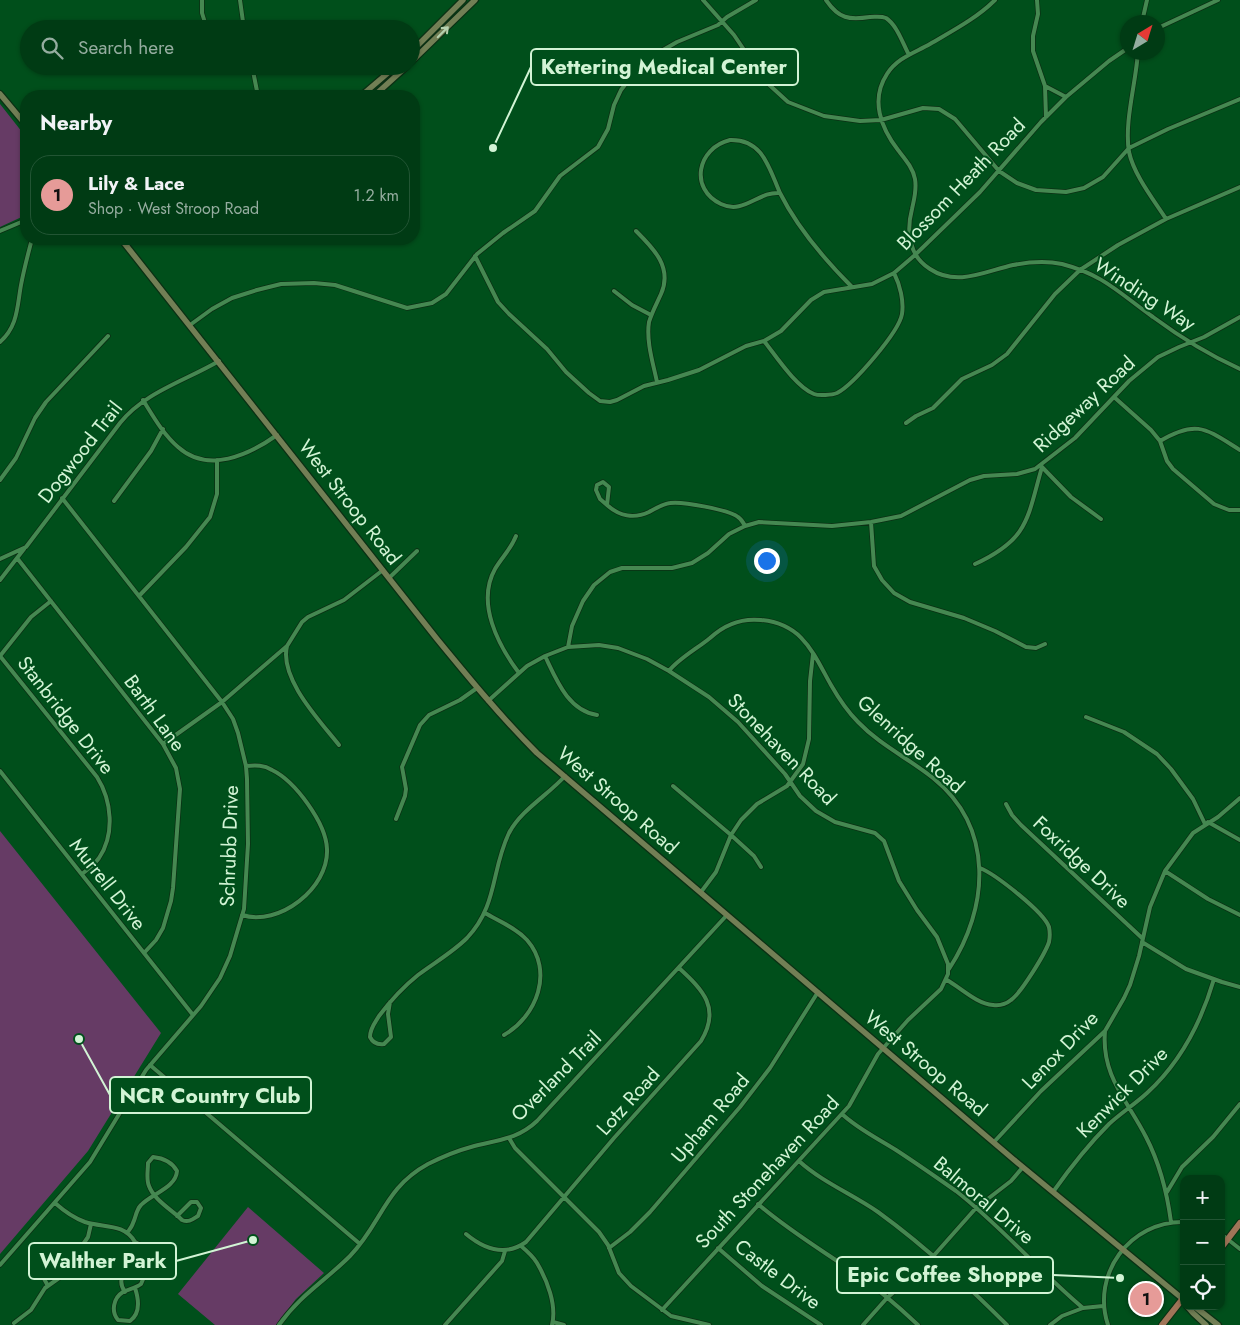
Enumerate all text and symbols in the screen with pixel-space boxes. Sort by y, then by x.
north arrow [1120,15,1165,60]
search box [20,20,420,75]
one-way arrow [437,26,449,38]
icon: search [38,34,66,62]
text: Search here [78,34,174,61]
callout: Kettering Medical Center [531,49,798,85]
text: Kettering Medical Center [541,52,788,82]
text: Nearby [40,108,112,138]
street label: Blossom Heath Road [890,112,1032,257]
text: Lily & Lace [88,170,185,197]
text: 1 [53,184,61,207]
text: 1.2 km [354,184,399,207]
text: Shop · West Stroop Road [88,197,259,220]
street label: Winding Way [1088,251,1201,338]
street label: Ridgeway Road [1027,349,1142,459]
street label: Dogwood Trail [31,395,130,509]
street label: West Stroop Road [291,433,408,571]
your location [754,548,780,574]
street label: Stanbridge Drive [10,650,121,781]
street label: Barth Lane [117,669,192,758]
street label: Stonehaven Road [721,687,843,812]
street label: Glenridge Road [851,688,971,800]
street label: West Stroop Road [551,740,685,861]
street label: Schrubb Drive [213,785,246,907]
street label: Foxridge Drive [1026,809,1137,915]
street label: Murrell Drive [62,832,153,937]
street label: West Stroop Road [858,1003,993,1123]
street label: Lenox Drive [1015,1005,1105,1096]
street label: Overland Trail [504,1024,608,1128]
street label: Kenwick Drive [1070,1040,1175,1145]
street label: Lotz Road [590,1061,667,1142]
street label: Upham Road [664,1067,756,1169]
callout: NCR Country Club [110,1077,311,1113]
text: NCR Country Club [119,1081,301,1111]
street label: South Stonehaven Road [689,1089,846,1255]
street label: Balmoral Drive [927,1150,1040,1251]
map controls [1180,1175,1225,1310]
button: + [1180,1175,1225,1220]
button: − [1180,1220,1225,1265]
street label: Castle Drive [728,1232,827,1317]
callout: Walther Park [29,1243,176,1279]
text: Walther Park [39,1246,167,1276]
callout: Epic Coffee Shoppe [837,1257,1053,1293]
text: Epic Coffee Shoppe [847,1260,1043,1290]
button: locate [1180,1265,1225,1310]
pin: 1 [1130,1280,1162,1318]

